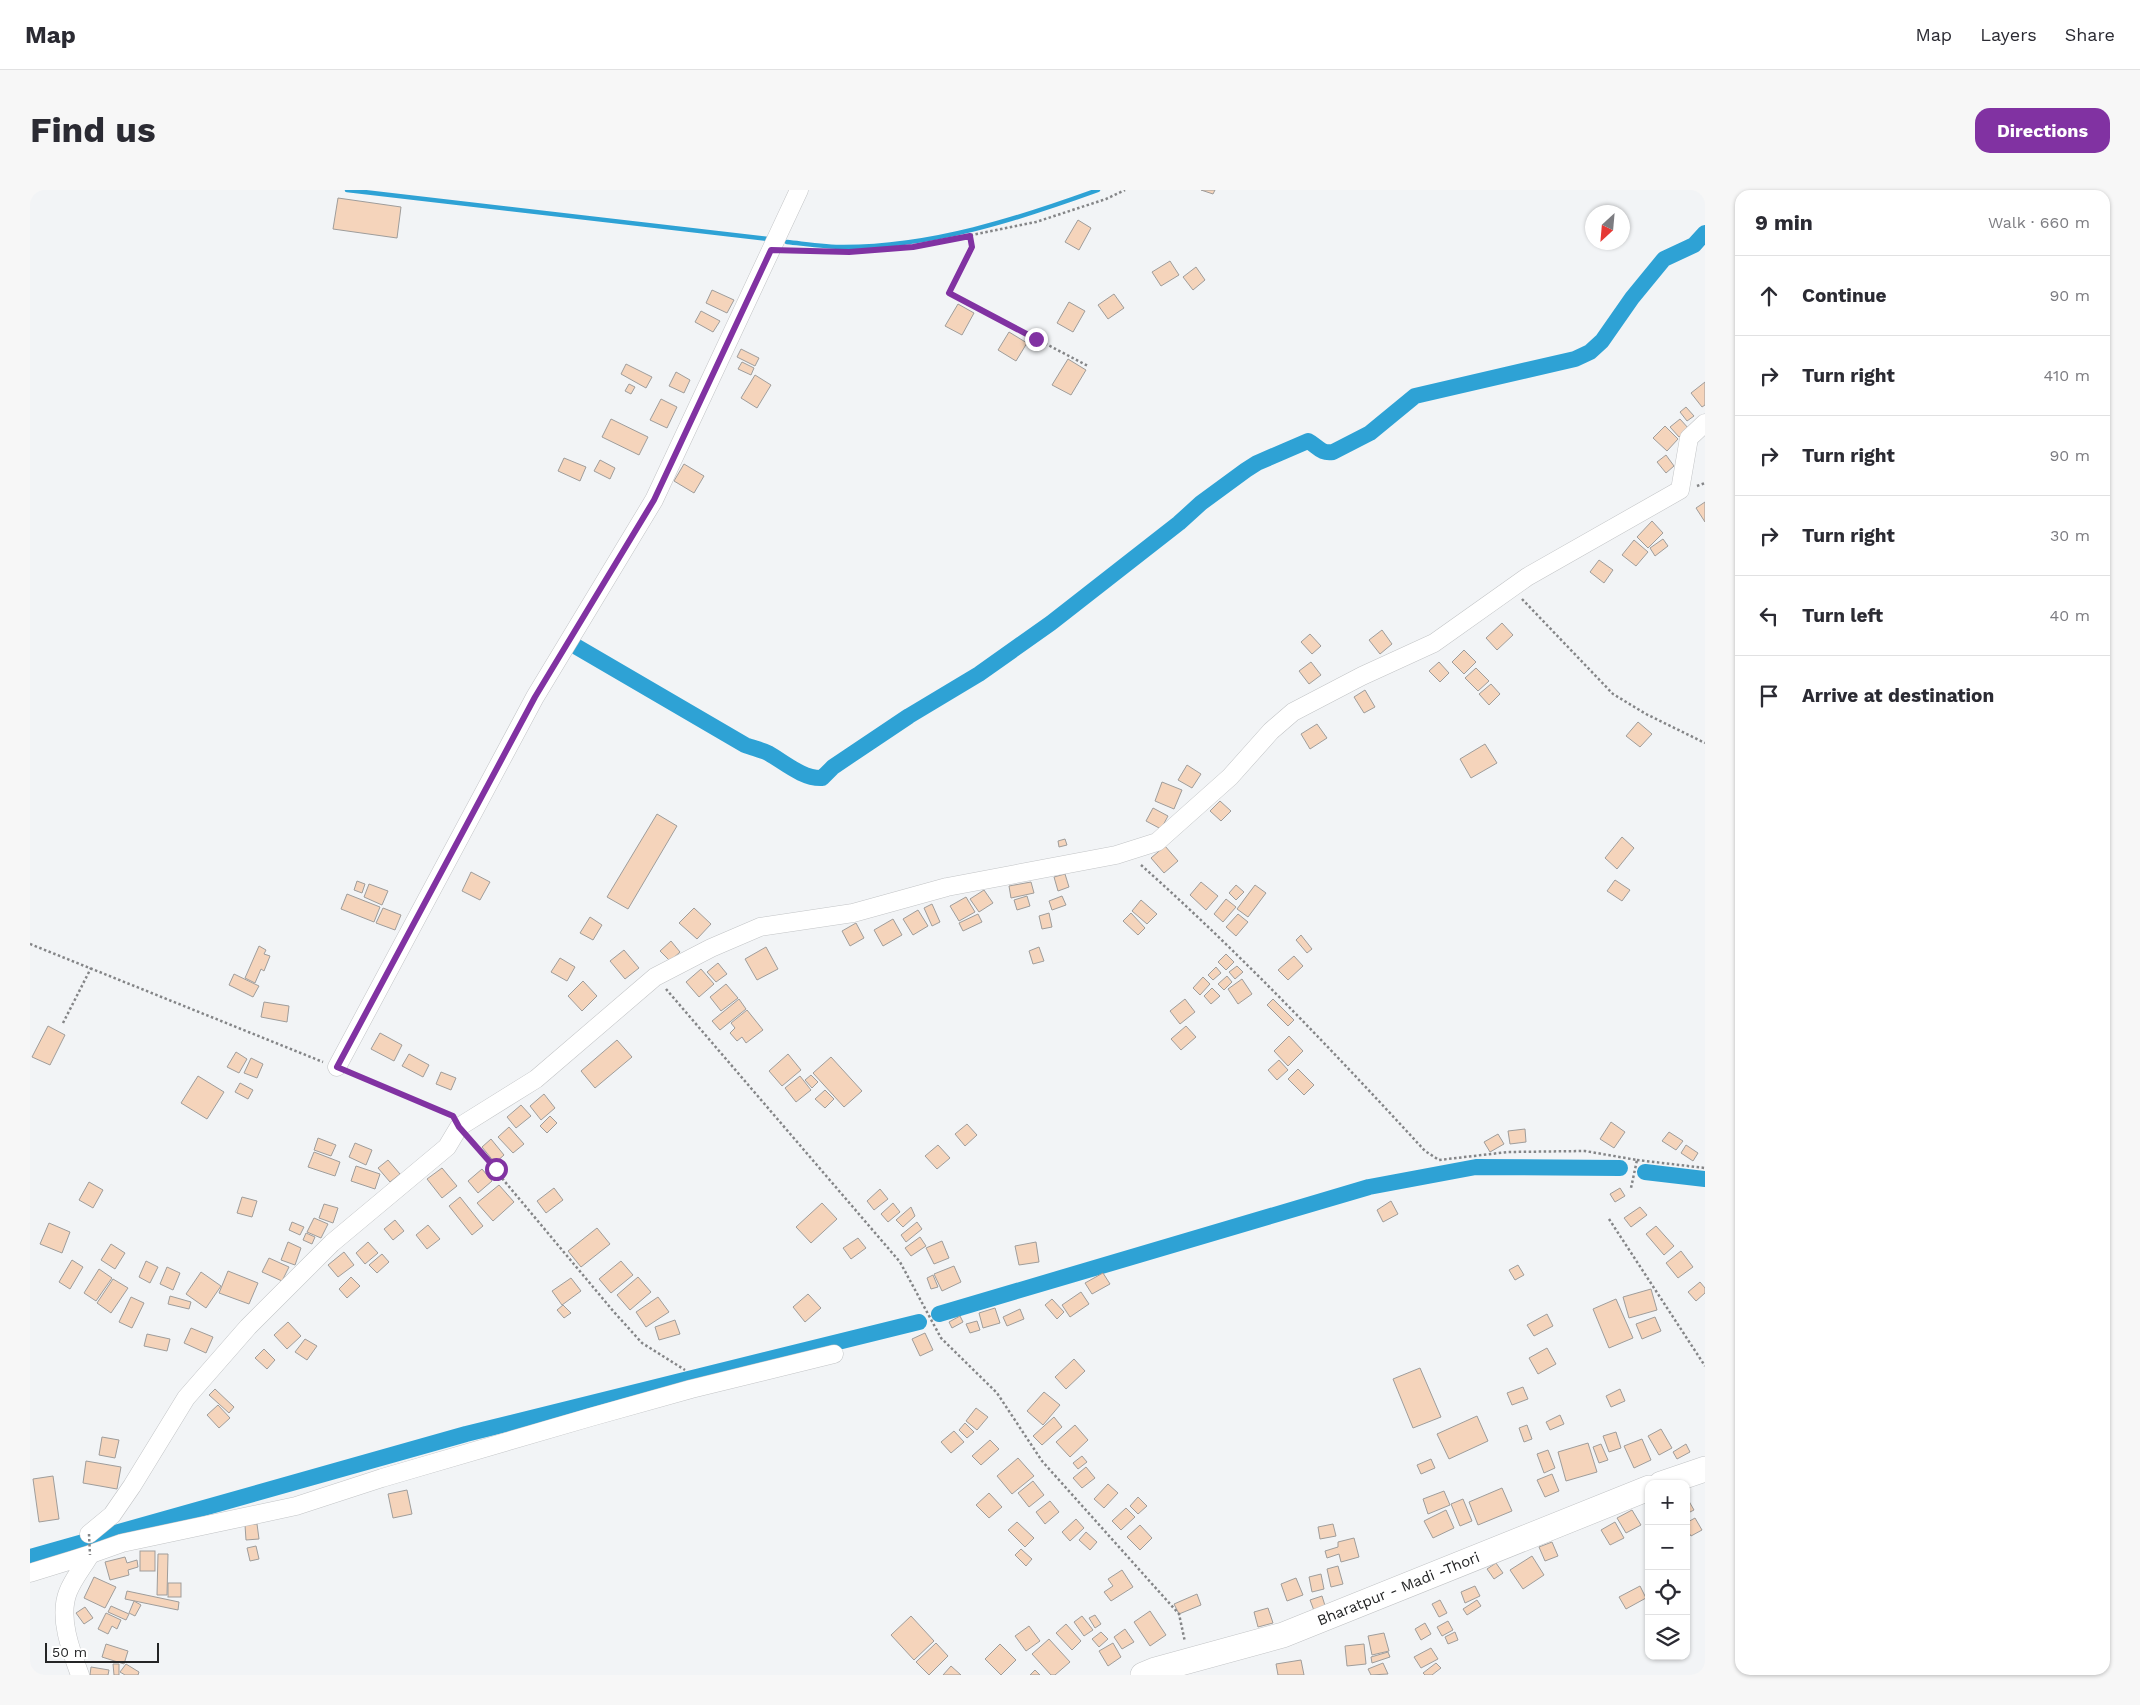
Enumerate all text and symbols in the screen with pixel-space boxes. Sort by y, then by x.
text: Map [25,21,76,49]
text: Map [1915,24,1952,45]
text: Layers [1980,24,2037,45]
text: Share [2065,24,2115,45]
button: Directions [1975,108,2110,153]
text: Find us [30,109,156,151]
north arrow [1585,205,1630,250]
text: 9 min [1755,210,1813,235]
text: Walk · 660 m [1988,213,2090,232]
icon: ahead [1755,282,1783,310]
text: Continue [1802,284,1886,307]
text: 90 m [2049,286,2090,305]
route end [1025,328,1048,351]
icon: right [1755,362,1783,390]
text: Turn right [1802,364,1895,387]
text: 410 m [2044,366,2090,385]
icon: right [1755,442,1783,470]
text: Turn right [1802,444,1895,467]
text: 90 m [2049,446,2090,465]
icon: right [1755,522,1783,550]
text: Turn right [1802,524,1895,547]
text: 30 m [2050,526,2090,545]
icon: left [1755,602,1783,630]
text: Turn left [1802,604,1883,627]
text: 40 m [2050,606,2090,625]
icon: arrive [1755,682,1783,710]
text: Arrive at destination [1802,684,1994,707]
route start [485,1158,508,1181]
map controls [1645,1480,1690,1660]
button: + [1645,1480,1690,1525]
button: − [1645,1525,1690,1570]
street label: Bharatpur - Madi -Thori [1314,1548,1482,1629]
button: locate [1645,1570,1690,1615]
button: layers [1645,1615,1690,1660]
scale bar [45,1640,159,1663]
text: 50 m [52,1644,87,1660]

